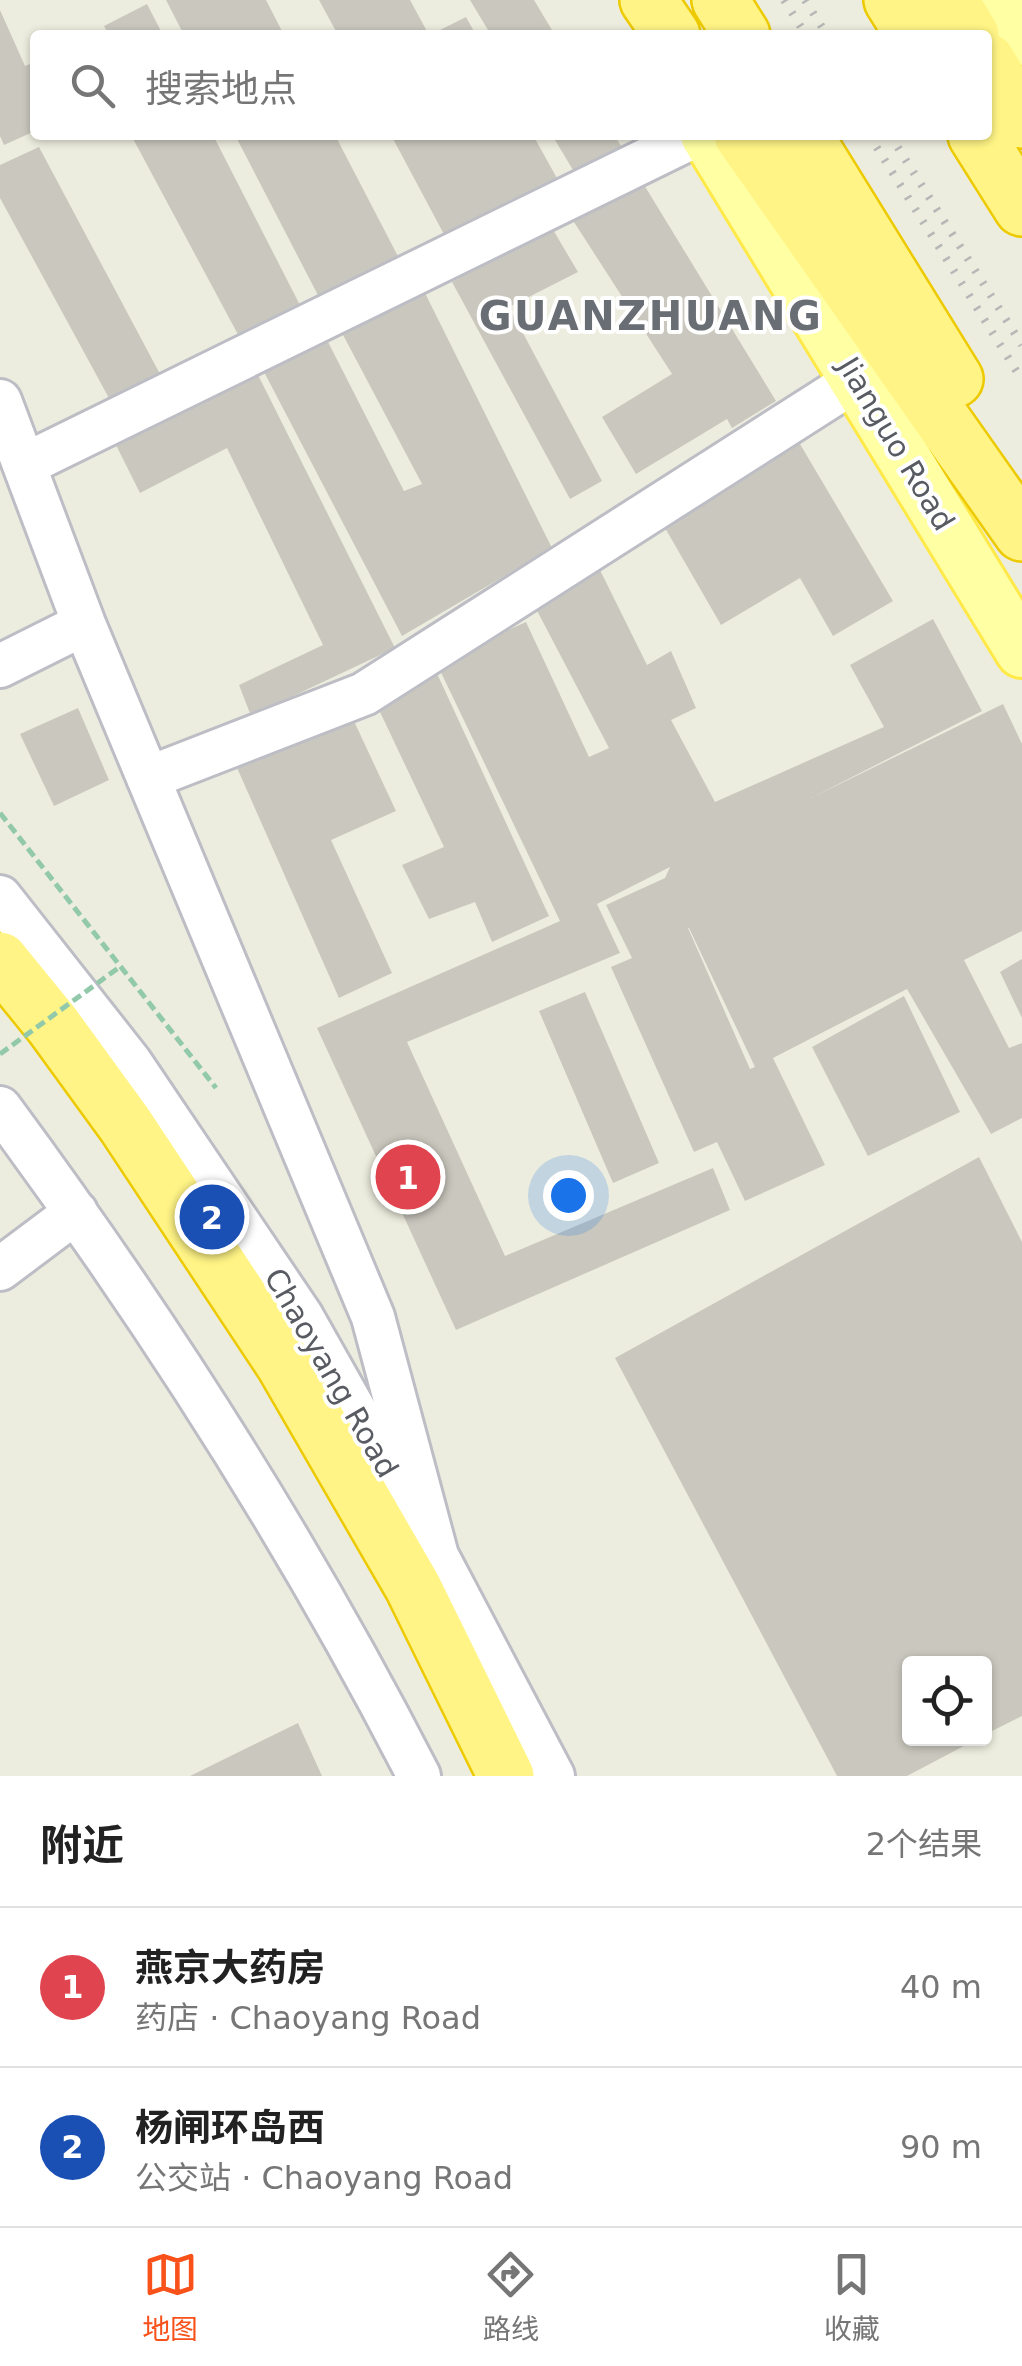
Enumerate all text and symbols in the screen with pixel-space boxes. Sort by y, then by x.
search box [30,30,992,140]
icon: search [65,58,120,113]
text: 搜索地点 [145,67,297,111]
district label: GUANZHUANG [479,293,823,339]
street label: Jianguo Road [830,349,962,537]
pin: 1 [376,1140,440,1214]
your location [543,1170,594,1221]
pin: 2 [180,1180,244,1254]
street label: Chaoyang Road [257,1262,406,1484]
map controls [902,1656,992,1746]
button: locate [902,1656,992,1746]
text: 附近 [40,1821,124,1870]
text: 2个结果 [866,1825,982,1863]
text: 燕京大药房 [135,1946,325,1990]
text: 1 [61,1968,84,2006]
text: 40 m [900,1968,982,2006]
text: 药店 · Chaoyang Road [135,1999,481,2037]
text: 杨闸环岛西 [135,2106,325,2150]
text: 2 [61,2128,84,2166]
text: 90 m [900,2128,982,2166]
text: 公交站 · Chaoyang Road [135,2159,513,2197]
tab: 地图 [142,2247,198,2347]
tab: 路线 [483,2247,539,2347]
tab: 收藏 [824,2247,880,2347]

